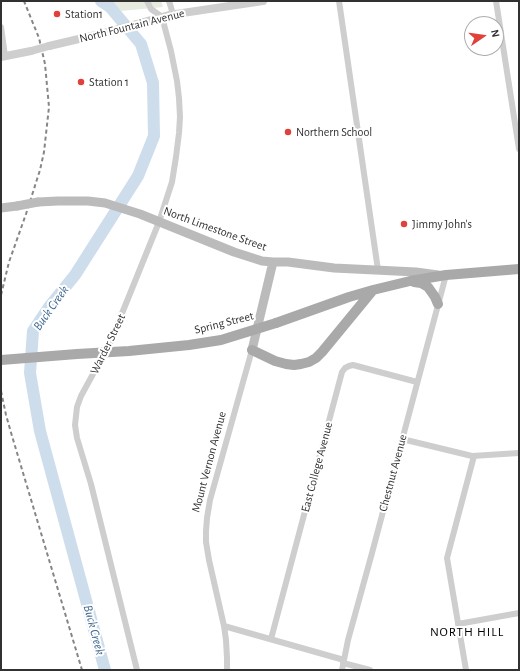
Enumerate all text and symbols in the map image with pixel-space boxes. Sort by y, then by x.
street label: North Fountain Avenue [78,6,186,46]
place label: Station1 [65,7,103,21]
marker: Station1 [52,9,62,19]
north arrow [464,16,504,56]
text: N [489,28,501,38]
place label: Station 1 [89,75,129,89]
marker: Station 1 [76,77,86,87]
place label: Northern School [296,125,372,139]
marker: Northern School [283,127,293,137]
street label: North Limestone Street [162,204,268,254]
place label: Jimmy John's [412,217,472,231]
marker: Jimmy John's [399,219,409,229]
water label: Buck Creek [30,282,72,334]
street label: Spring Street [193,309,255,337]
street label: Warder Street [87,312,129,376]
street label: Mount Vernon Avenue [189,410,229,514]
street label: East College Avenue [298,420,336,514]
street label: Chestnut Avenue [376,433,410,513]
water label: Buck Creek [80,603,108,657]
district label: NORTH HILL [430,624,504,640]

